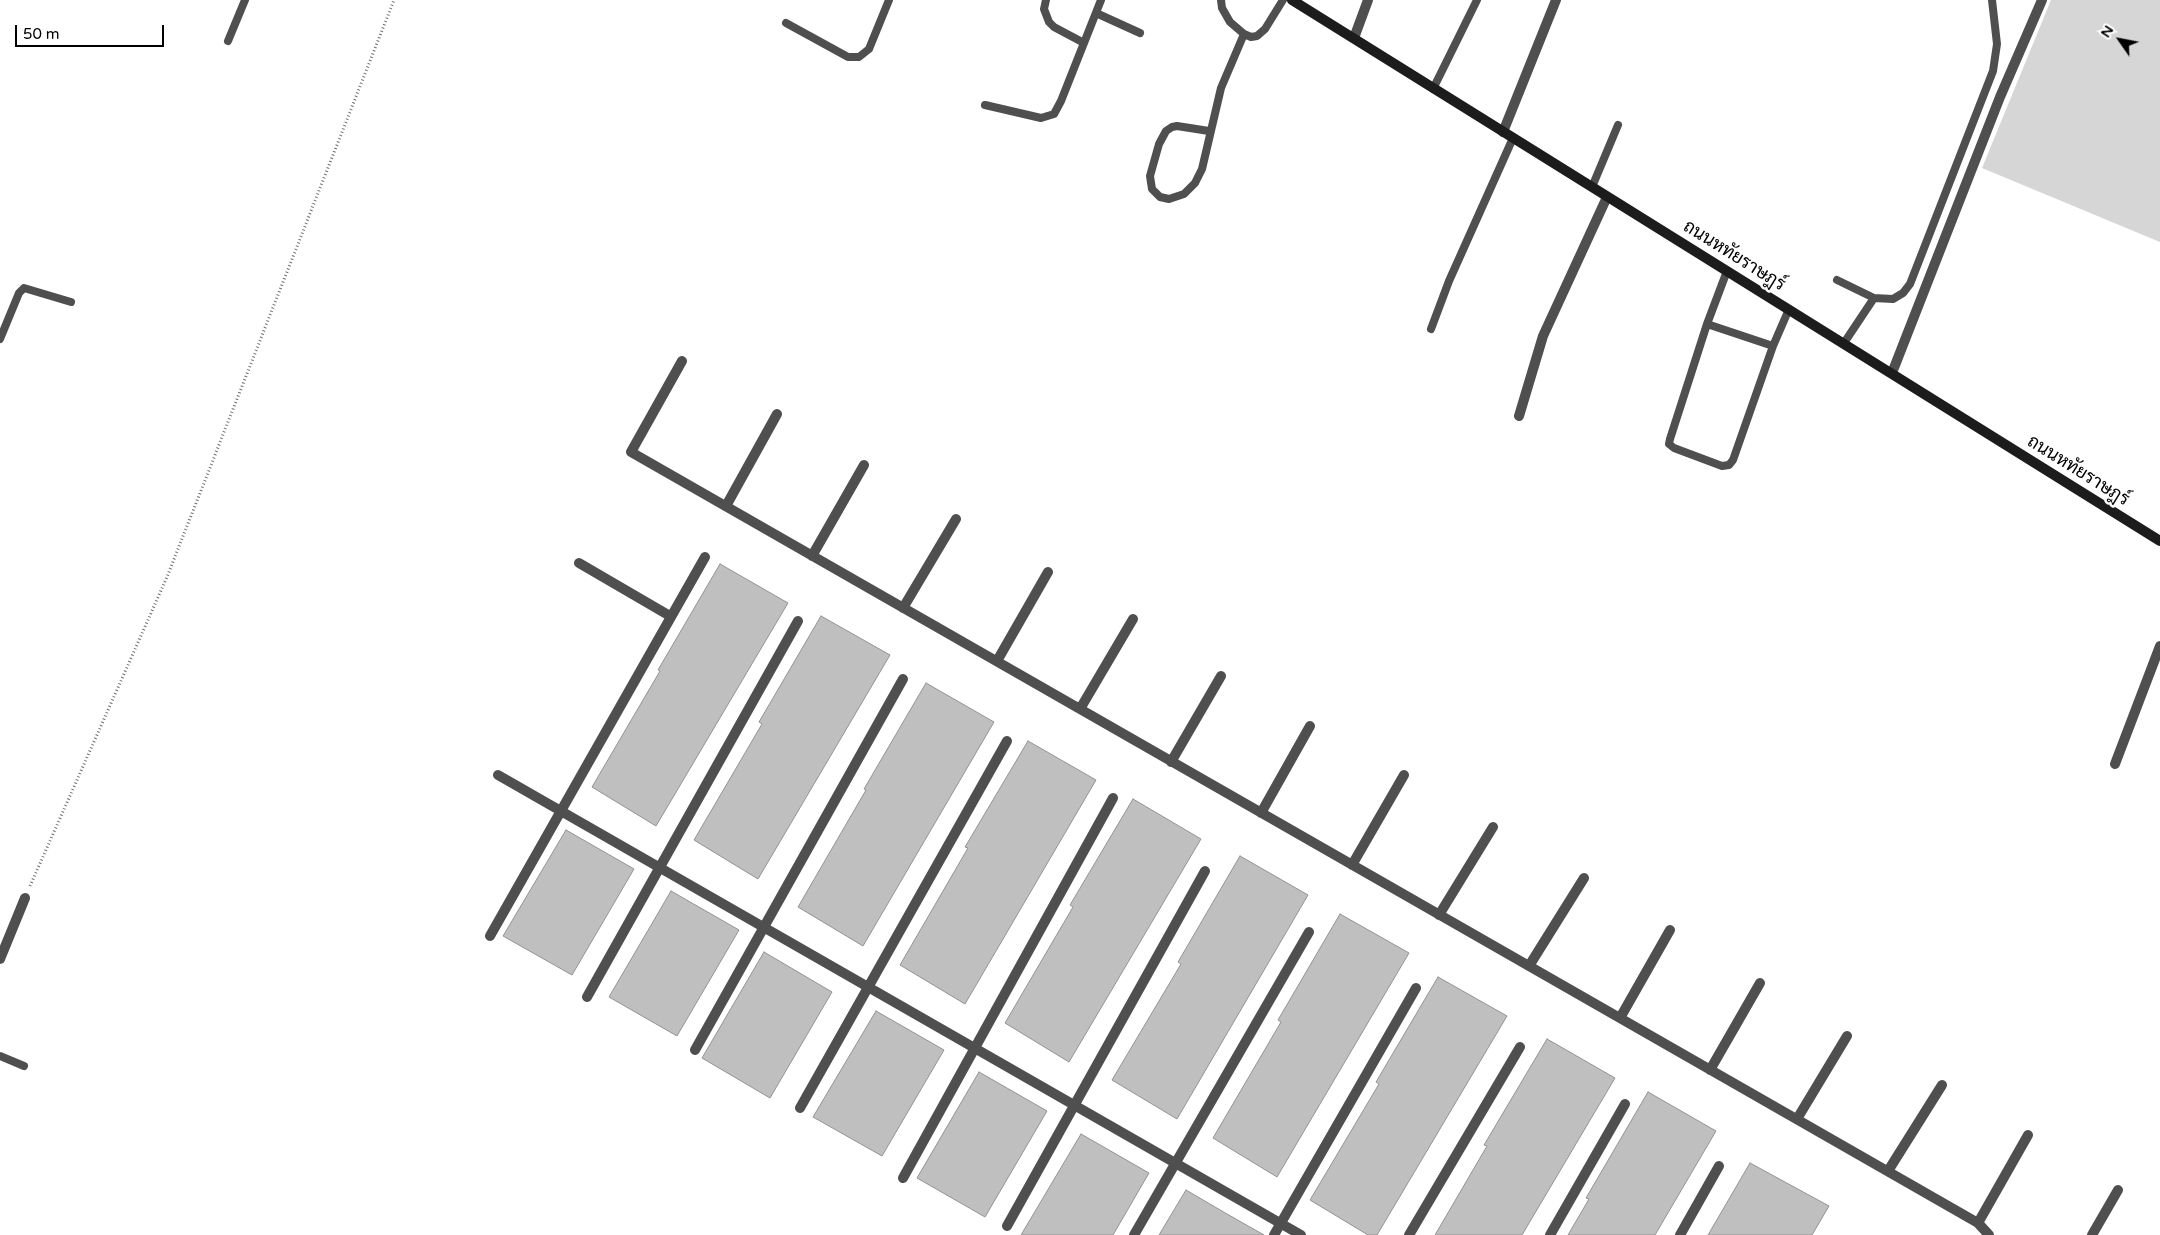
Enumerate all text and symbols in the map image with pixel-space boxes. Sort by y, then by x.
scale bar [18,15,166,47]
north arrow [2095,15,2145,65]
text: N [2097,22,2117,41]
text: 50 m [23,25,60,43]
street label: ถนนหทัยราษฎร์ [1679,216,1789,296]
street label: ถนนหทัยราษฎร์ [2023,431,2133,511]

